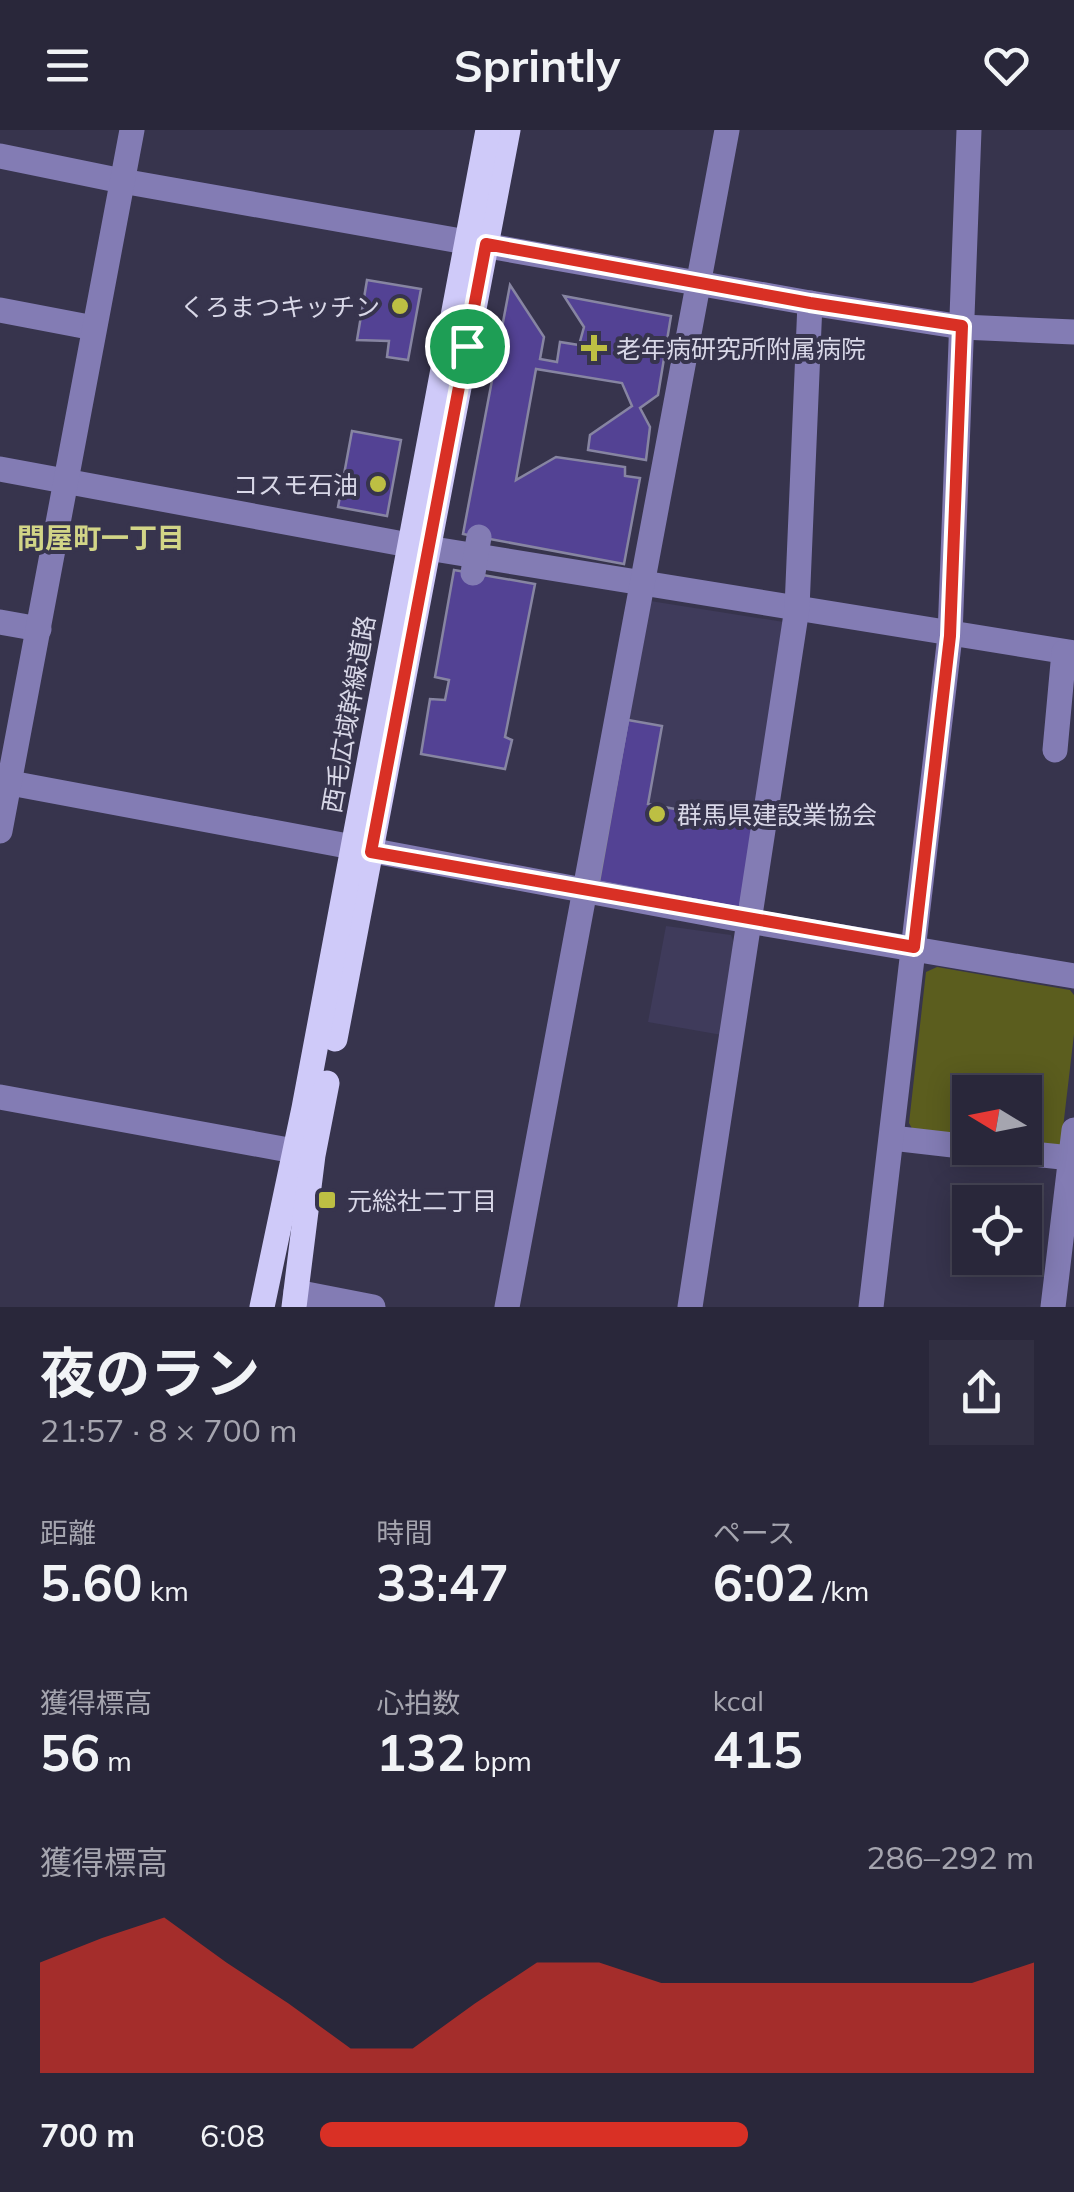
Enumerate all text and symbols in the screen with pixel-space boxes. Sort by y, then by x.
text: Sprintly [454,37,620,93]
icon: menu [40,38,95,93]
icon: heart [979,38,1034,93]
place label: くろまつキッチン [180,291,380,322]
marker: くろまつキッチン [389,295,411,317]
pin [425,304,510,389]
icon: arrive [440,319,495,374]
place label: 老年病研究所附属病院 [616,333,866,364]
marker: 老年病研究所附属病院 [581,335,607,361]
place label: コスモ石油 [233,469,358,500]
marker: コスモ石油 [367,473,389,495]
district label: 問屋町一丁目 [17,520,185,555]
street label: 西毛広域幹線道路 [315,613,381,815]
place label: 群馬県建設業協会 [677,799,877,830]
marker: 群馬県建設業協会 [646,803,668,825]
north arrow [952,1075,1042,1165]
map controls [952,1075,1042,1275]
place label: 元総社二丁目 [347,1185,497,1216]
button: locate [952,1185,1042,1275]
marker: 元総社二丁目 [316,1189,338,1211]
text: 夜のラン [40,1338,260,1407]
button: share [929,1340,1034,1445]
text: 21:57 · 8 × 700 m [40,1410,297,1450]
text: 距離 [40,1515,96,1550]
text: 時間 [376,1515,432,1550]
text: ペース [713,1515,795,1550]
text: 5.60 [40,1551,142,1614]
text: 33:47 [376,1551,509,1614]
text: 6:02 [713,1551,815,1614]
text: km [142,1573,189,1608]
text: /km [815,1573,869,1608]
text: kcal [713,1683,764,1718]
text: 獲得標高 [40,1685,152,1720]
text: 心拍数 [376,1685,460,1720]
text: 415 [713,1718,803,1781]
text: 56 [40,1721,100,1784]
text: 132 [376,1721,466,1784]
text: m [100,1743,132,1778]
text: bpm [466,1743,532,1778]
text: 286–292 m [866,1837,1034,1877]
text: 獲得標高 [40,1842,168,1882]
text: 700 m [40,2115,135,2155]
text: 6:08 [200,2115,265,2155]

